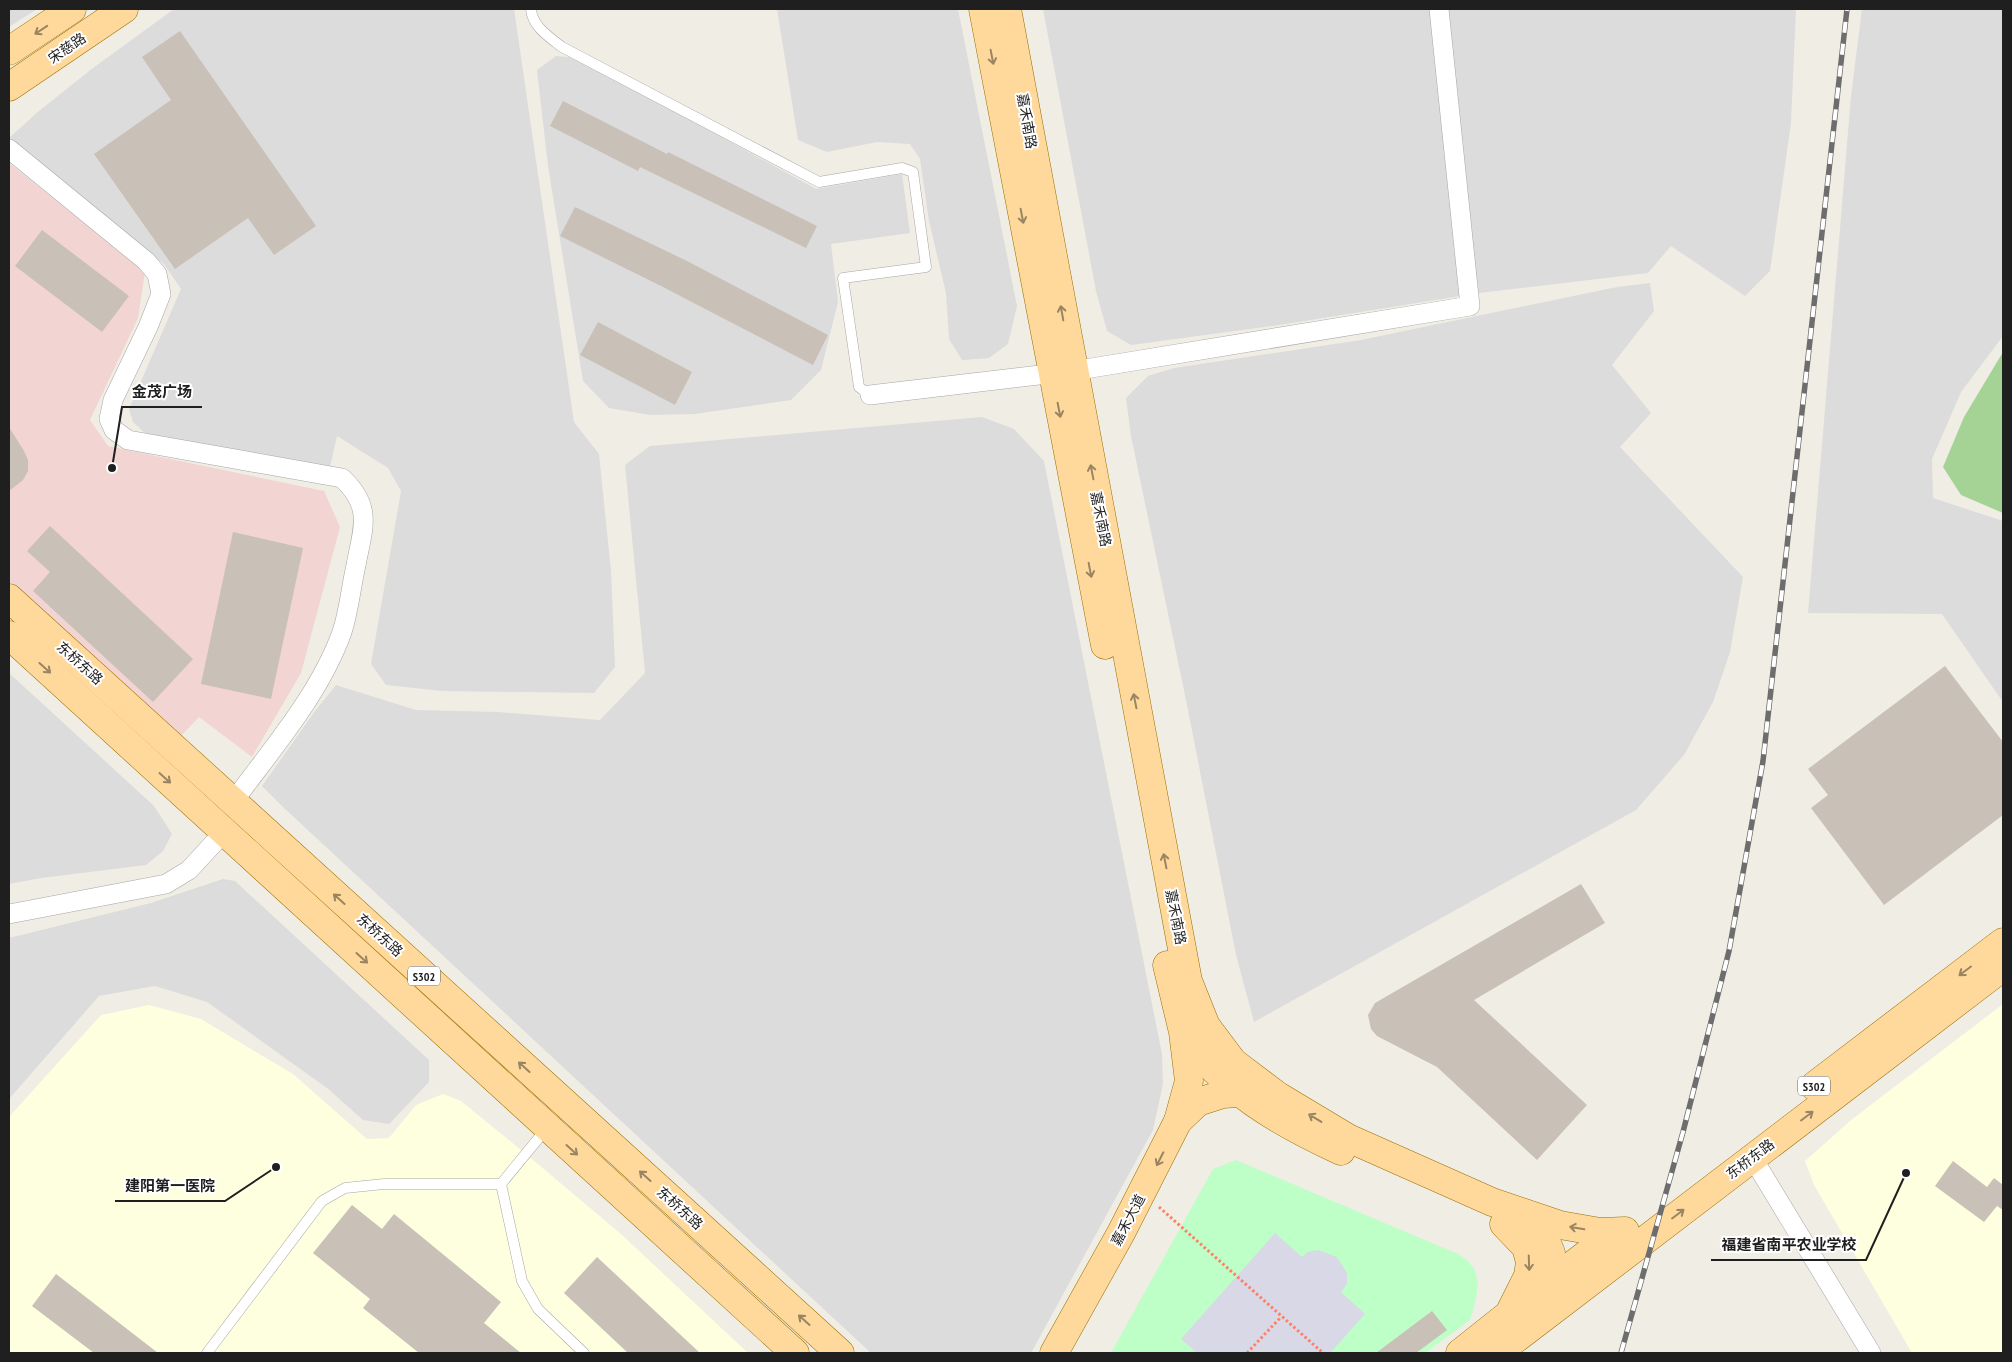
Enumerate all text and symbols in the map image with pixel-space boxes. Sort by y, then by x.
one-way arrow [34,25,48,35]
street label: 宋慈路 [45,29,89,67]
one-way arrow [988,48,997,64]
street label: 嘉禾南路 [1013,92,1041,150]
one-way arrow [1018,208,1028,224]
one-way arrow [1057,305,1067,321]
callout: 金茂广场 [122,377,202,407]
text: 金茂广场 [132,382,192,401]
one-way arrow [1055,402,1065,418]
one-way arrow [1087,465,1096,481]
street label: 嘉禾南路 [1087,490,1115,548]
one-way arrow [1086,561,1096,577]
street label: 东桥东路 [53,638,107,688]
one-way arrow [38,662,51,674]
one-way arrow [1130,693,1139,709]
one-way arrow [158,772,171,784]
one-way arrow [1160,853,1169,869]
street label: 嘉禾南路 [1162,888,1190,946]
one-way arrow [333,893,346,904]
street label: 东桥东路 [353,910,407,960]
one-way arrow [356,952,368,964]
road number: S302 [408,966,440,986]
one-way arrow [1958,966,1971,977]
one-way arrow [518,1061,531,1073]
road number: S302 [1798,1076,1830,1096]
one-way arrow [1800,1110,1813,1121]
one-way arrow [1309,1113,1323,1123]
street label: 东桥东路 [1722,1135,1778,1183]
one-way arrow [566,1145,579,1156]
one-way arrow [1155,1151,1164,1166]
one-way arrow [638,1170,651,1182]
callout: 建阳第一医院 [115,1171,225,1201]
text: 建阳第一医院 [125,1176,215,1195]
street label: 东桥东路 [653,1183,707,1233]
street label: 嘉禾大道 [1107,1191,1149,1249]
one-way arrow [1671,1209,1684,1220]
one-way arrow [1570,1223,1586,1233]
callout: 福建省南平农业学校 [1711,1230,1866,1260]
text: 福建省南平农业学校 [1721,1235,1857,1254]
one-way arrow [1524,1255,1533,1271]
one-way arrow [797,1315,810,1326]

